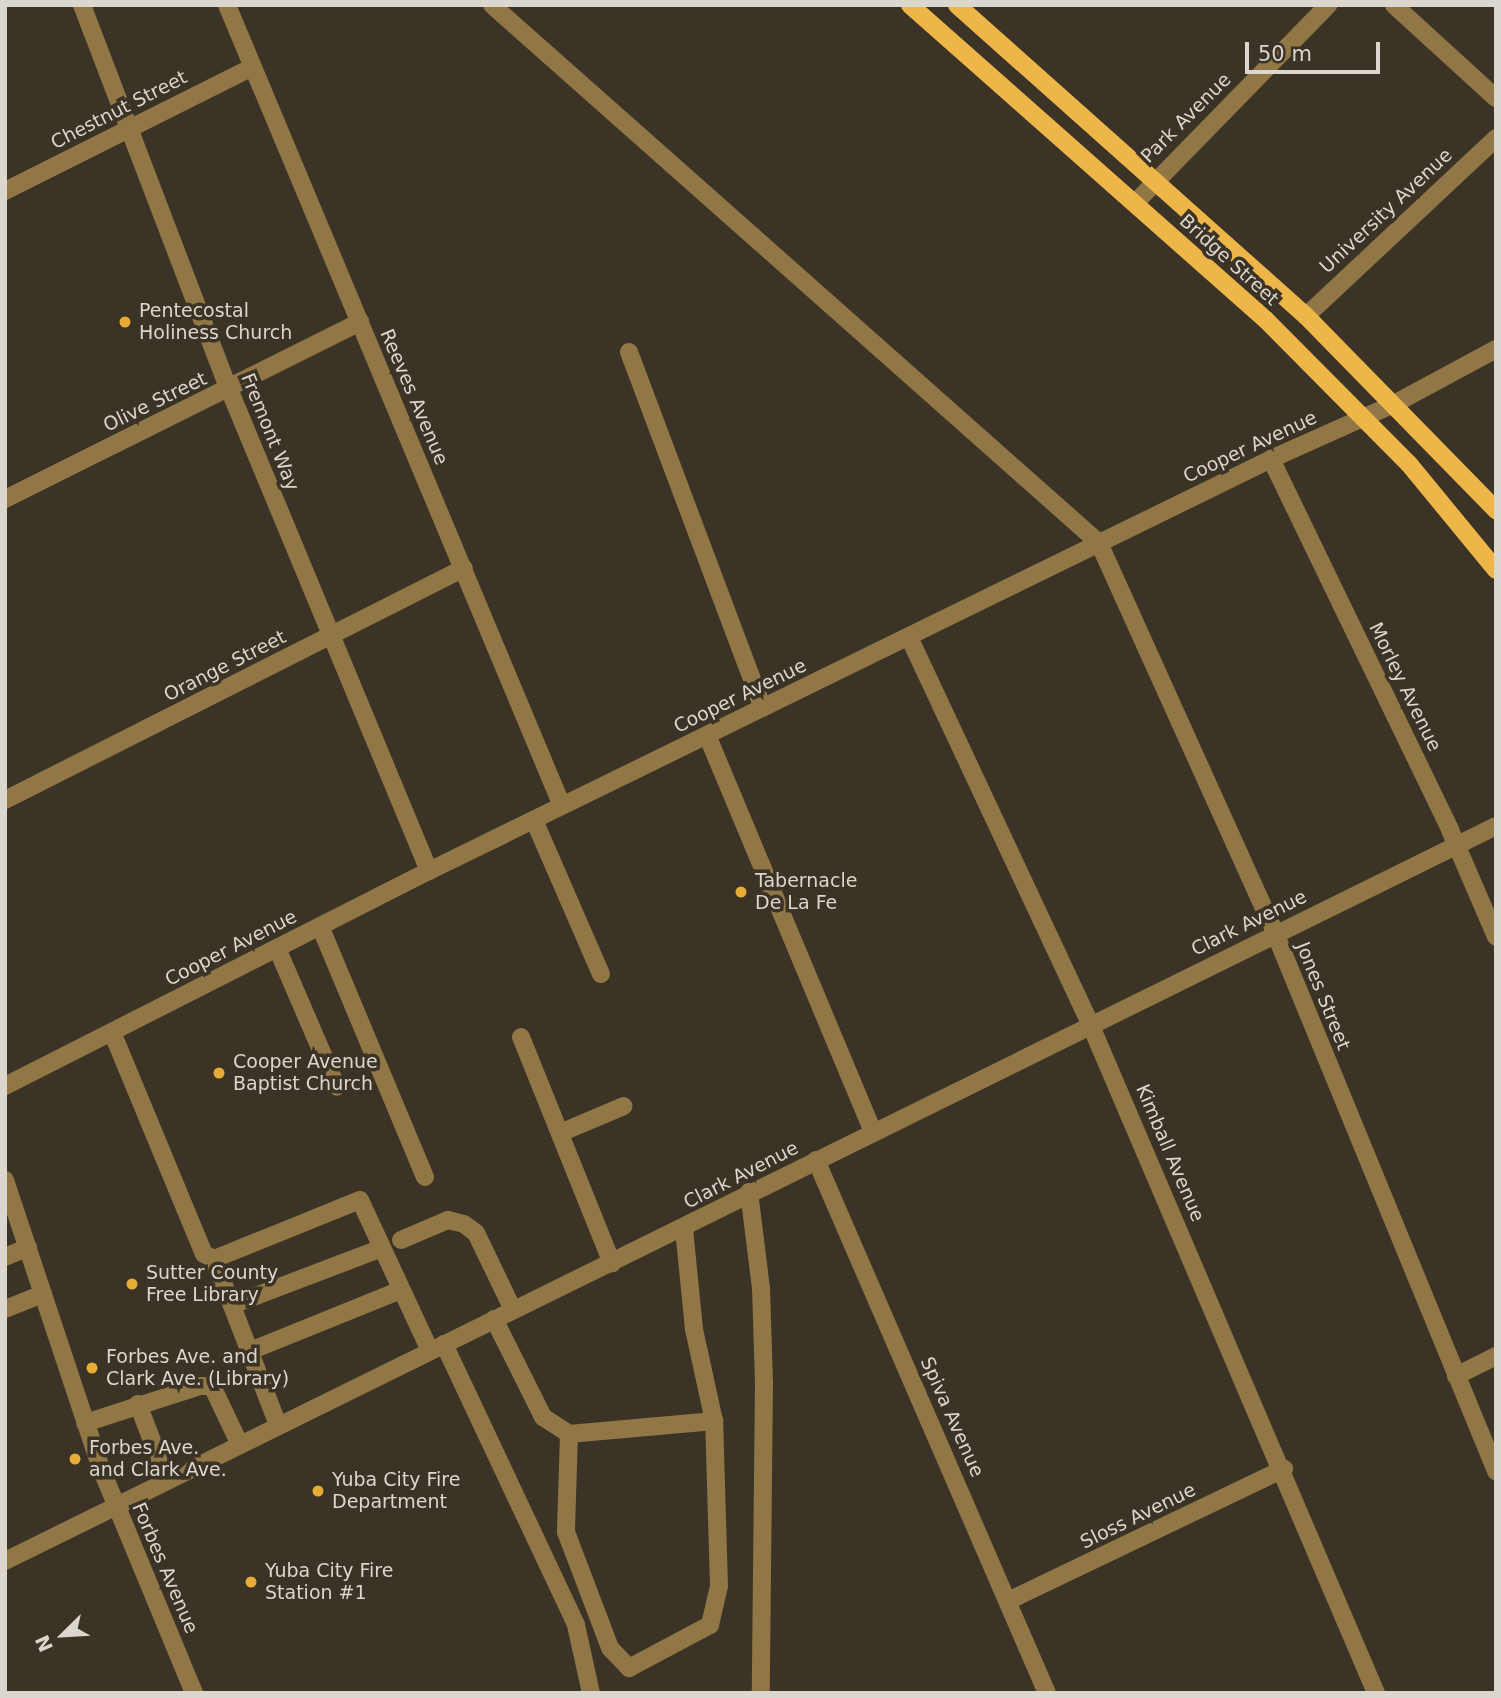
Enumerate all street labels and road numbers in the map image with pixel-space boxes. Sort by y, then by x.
street label: Chestnut Street [47,66,191,154]
street label: Park Avenue [1136,68,1236,168]
street label: University Avenue [1315,144,1457,278]
street label: Bridge Street [1175,209,1283,311]
street label: Reeves Avenue [375,326,453,468]
street label: Olive Street [100,367,210,437]
street label: Fremont Way [236,370,304,494]
street label: Cooper Avenue [1180,406,1320,488]
street label: Morley Avenue [1364,619,1446,755]
street label: Orange Street [160,625,290,707]
street label: Cooper Avenue [670,654,810,738]
street label: Clark Avenue [1188,885,1310,961]
street label: Cooper Avenue [161,905,301,991]
street label: Jones Street [1291,939,1355,1053]
street label: Kimball Avenue [1131,1081,1209,1225]
street label: Clark Avenue [680,1136,802,1214]
street label: Spiva Avenue [915,1353,989,1481]
street label: Sloss Avenue [1077,1478,1199,1554]
street label: Forbes Avenue [127,1499,203,1637]

